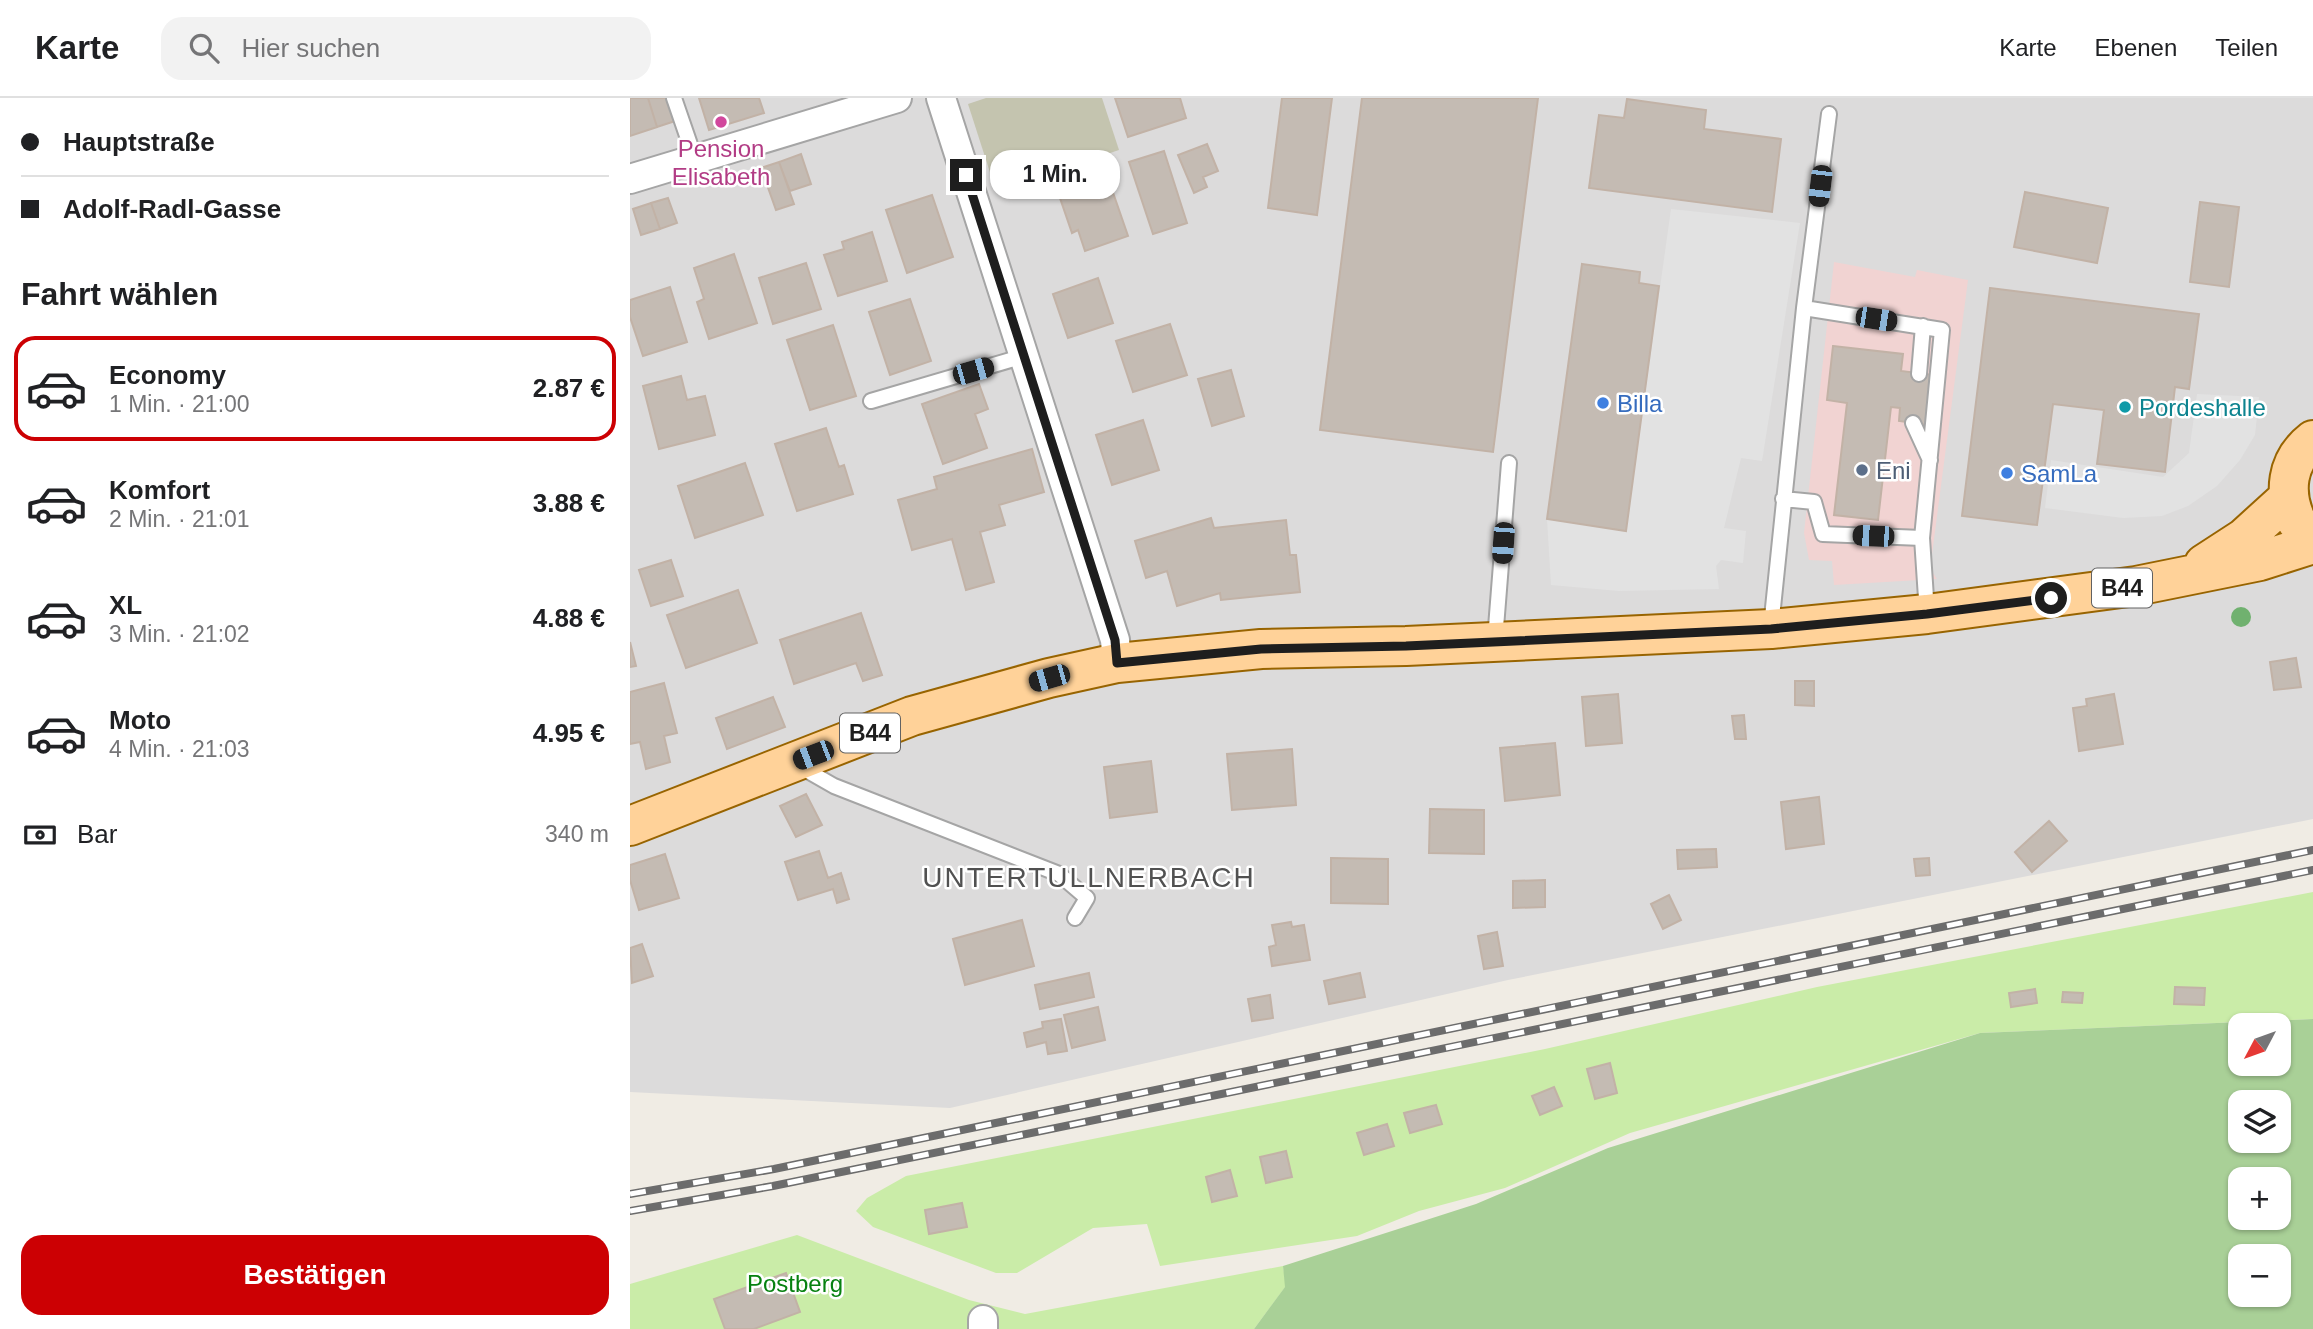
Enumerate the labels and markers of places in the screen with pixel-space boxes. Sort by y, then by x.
marker: Pension Elisabeth [713,114,729,130]
place label: Pension Elisabeth [672,135,770,190]
place label: Billa [1617,390,1663,417]
place label: Pordeshalle [2139,394,2266,421]
marker: Billa [1595,395,1611,411]
marker: Pordeshalle [2117,399,2133,415]
place label: Eni [1876,457,1911,484]
place label: SamLa [2021,460,2098,487]
marker: Eni [1854,462,1870,478]
marker: SamLa [1999,465,2015,481]

